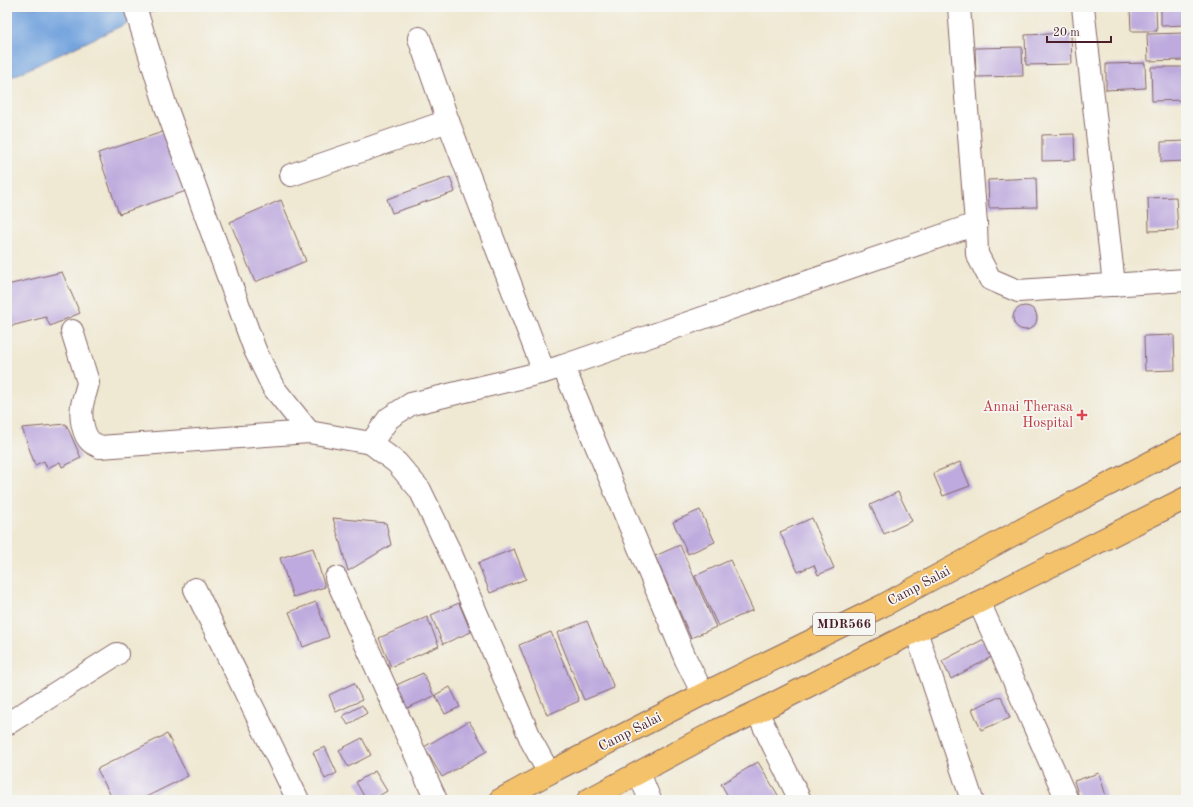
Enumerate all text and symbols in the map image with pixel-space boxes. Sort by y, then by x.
scale bar [1047,18,1111,44]
text: 20 m [1053,27,1080,39]
place label: Annai Therasa Hospital [983,400,1073,430]
marker: Annai Therasa Hospital [1076,409,1088,421]
street label: Camp Salai [885,564,953,608]
road number: MDR566 [813,613,875,635]
street label: Camp Salai [596,710,664,754]

